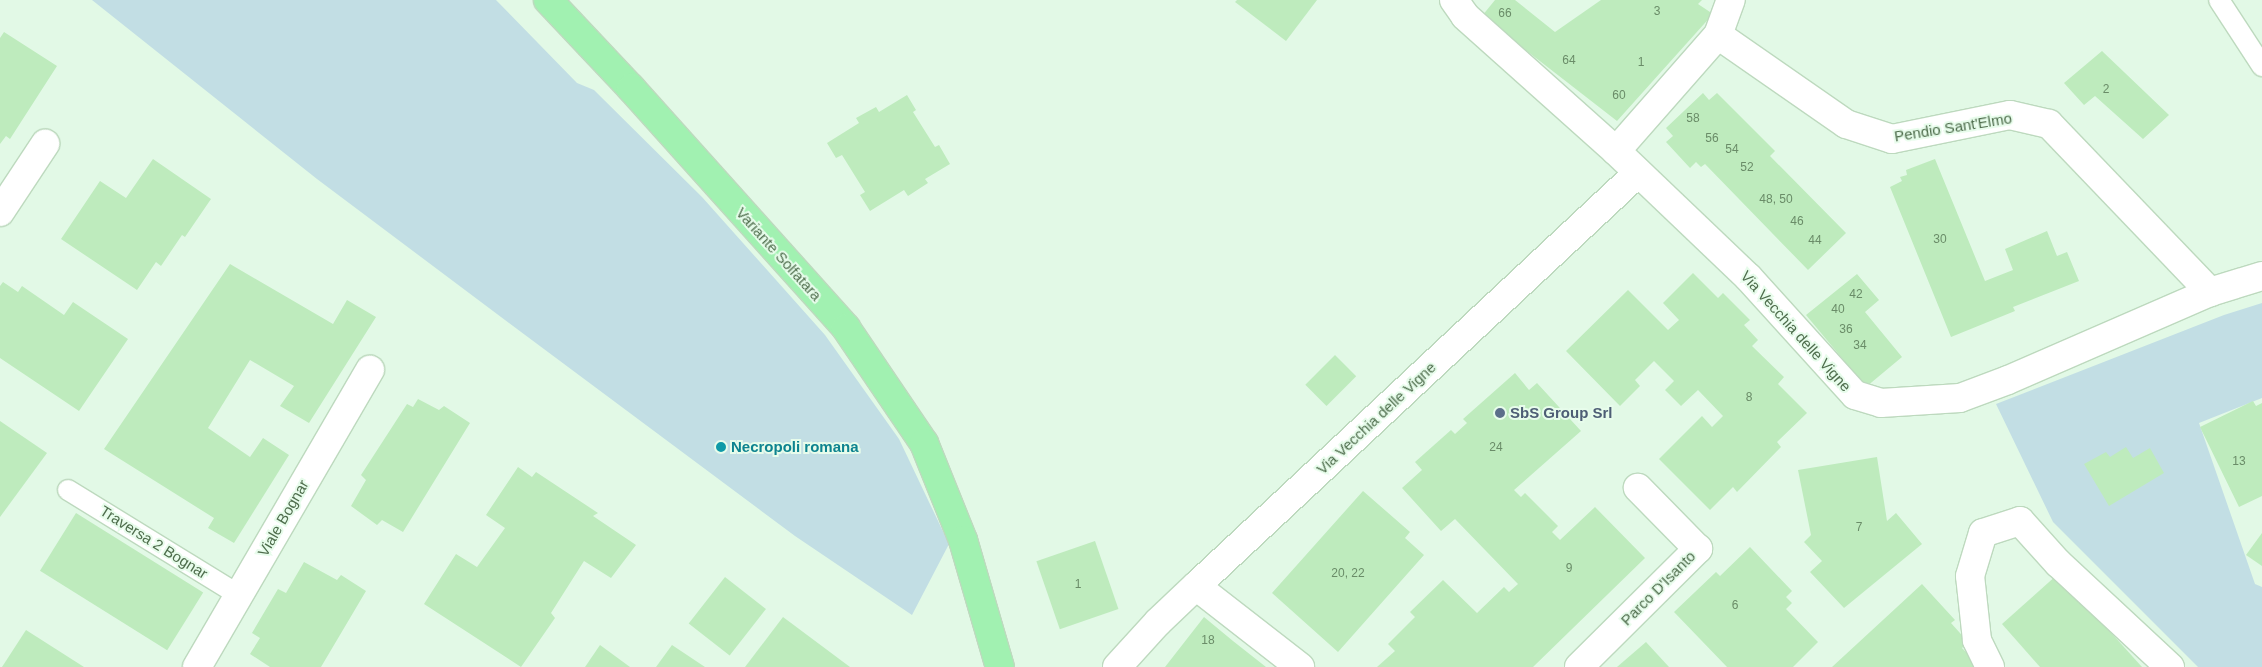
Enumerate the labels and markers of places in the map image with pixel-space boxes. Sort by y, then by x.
place label: SbS Group Srl [1510,404,1613,422]
marker: SbS Group Srl [1494,407,1506,419]
place label: Necropoli romana [731,438,859,456]
marker: Necropoli romana [715,441,727,453]

